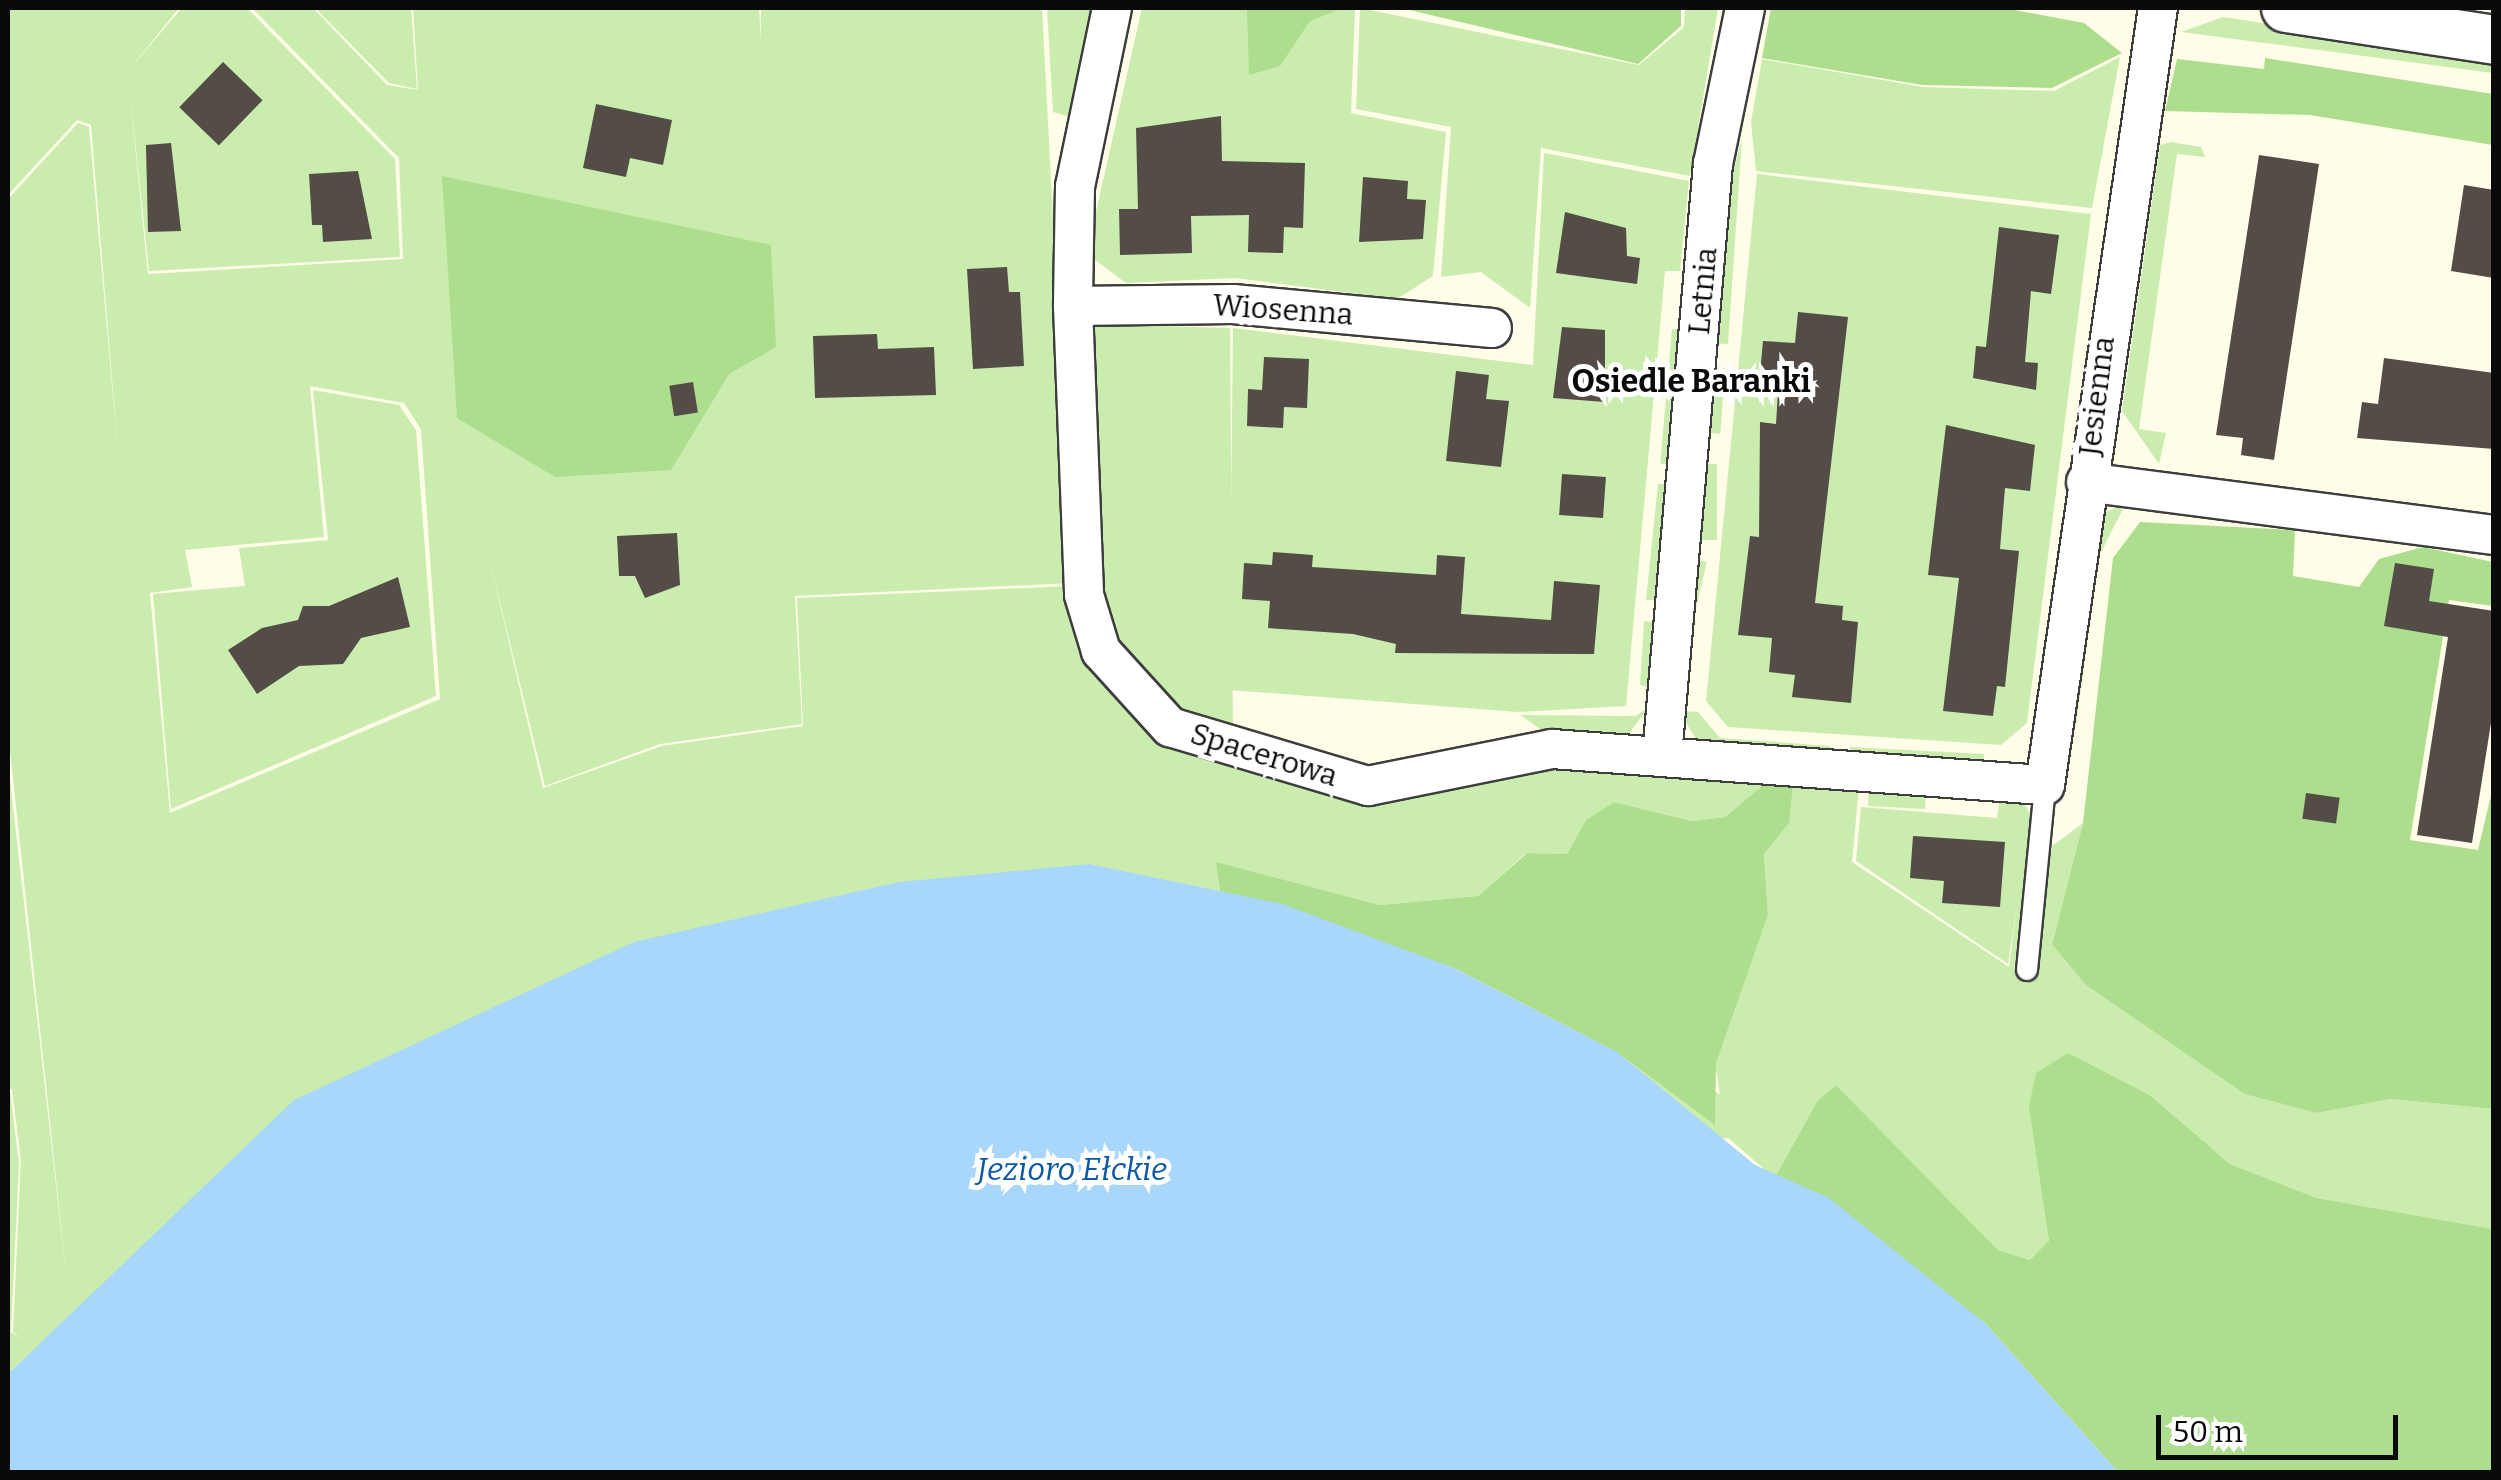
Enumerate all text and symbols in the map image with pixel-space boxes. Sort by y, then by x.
street label: Letnia [1681,246,1725,336]
street label: Wiosenna [1212,287,1354,333]
street label: Jesienna [2072,334,2122,458]
district label: Osiedle Baranki [1571,362,1811,400]
street label: Spacerowa [1186,716,1342,794]
water label: Jezioro Ełckie [977,1150,1167,1188]
scale bar [2161,1395,2404,1457]
text: 50 m [2173,1414,2243,1450]

